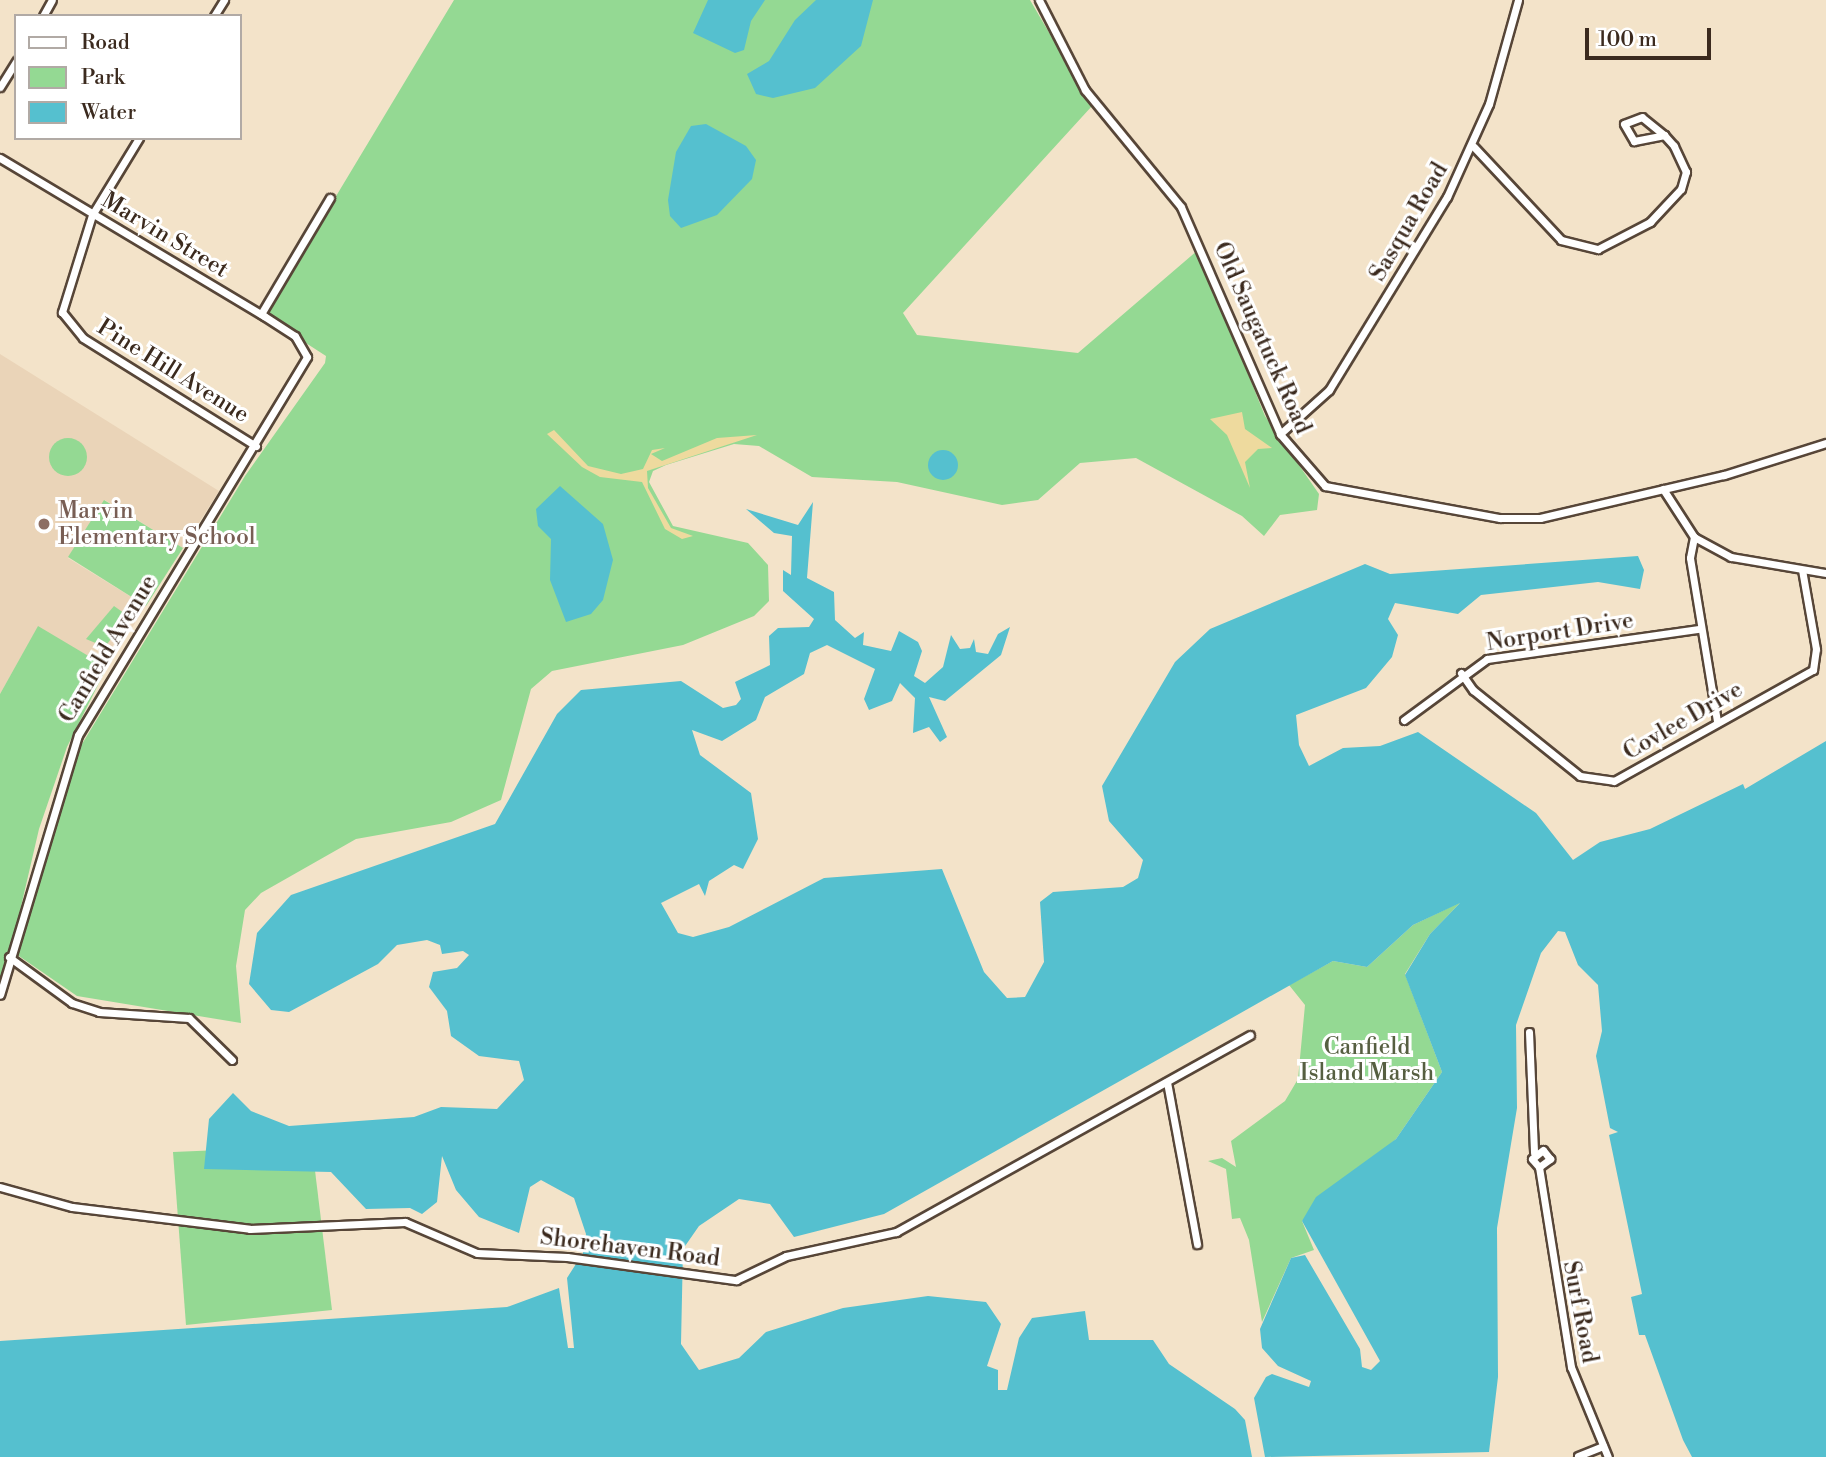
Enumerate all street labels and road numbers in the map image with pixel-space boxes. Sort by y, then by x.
street label: Sasqua Road [1364,158,1454,286]
street label: Marvin Street [97,186,233,284]
street label: Old Saugatuck Road [1207,238,1317,438]
street label: Pine Hill Avenue [92,313,254,429]
street label: Canfield Avenue [53,570,163,728]
street label: Norport Drive [1484,607,1636,657]
street label: Covlee Drive [1618,676,1748,766]
street label: Shorehaven Road [539,1223,721,1273]
street label: Surf Road [1557,1259,1603,1365]

